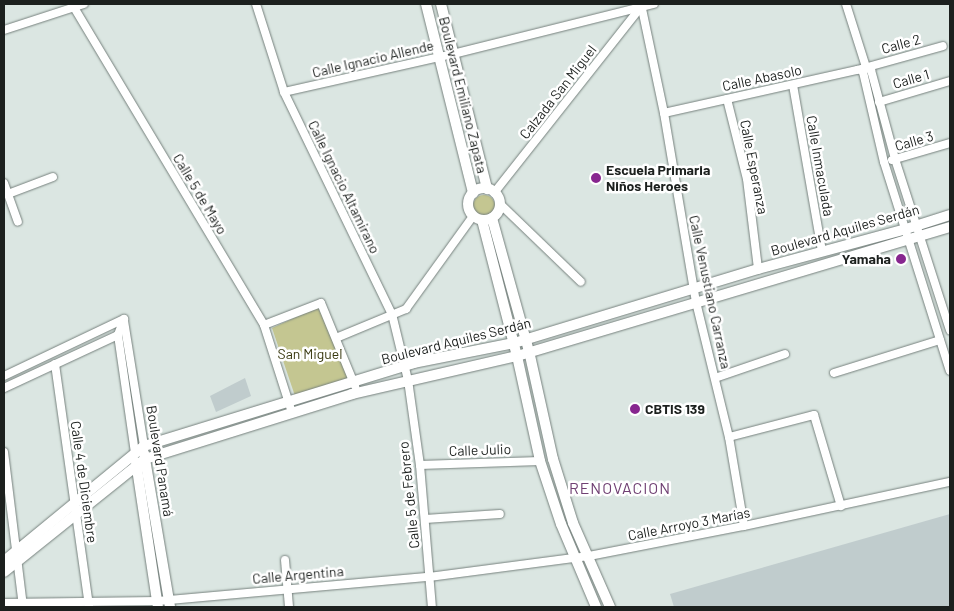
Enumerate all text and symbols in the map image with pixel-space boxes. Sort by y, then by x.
street label: Boulevard Emiliano Zapata [435,15,491,175]
street label: Calle 2 [880,31,922,57]
street label: Calle Ignacio Allende [311,37,435,81]
street label: Calzada San Miguel [516,42,600,142]
street label: Calle Abasolo [721,61,803,95]
street label: Calle 1 [891,66,931,92]
street label: Calle Inmaculada [803,114,837,218]
street label: Calle Ignacio Altamirano [304,118,384,256]
street label: Calle Esperanza [737,118,771,216]
street label: Calle 3 [893,127,935,155]
street label: Calle 5 de Mayo [169,151,231,237]
place label: Escuela Primaria Niños Heroes [606,162,710,194]
marker: Escuela Primaria Niños Heroes [590,172,602,184]
street label: Boulevard Aquiles Serdán [769,201,921,259]
street label: Calle Venustiano Carranza [686,214,734,370]
place label: Yamaha [842,251,891,267]
marker: Yamaha [895,253,907,265]
street label: Boulevard Aquiles Serdán [379,314,533,368]
park label: San Miguel [278,346,342,362]
place label: CBTIS 139 [645,401,705,417]
marker: CBTIS 139 [629,403,641,415]
street label: Boulevard Panamá [143,404,177,518]
street label: Calle 4 de Diciembre [67,420,101,544]
street label: Calle 5 de Febrero [395,441,423,549]
street label: Calle Julio [449,441,511,459]
district label: RENOVACION [568,478,672,498]
street label: Calle Arroyo 3 Marías [627,504,751,544]
street label: Calle Argentina [252,563,344,587]

